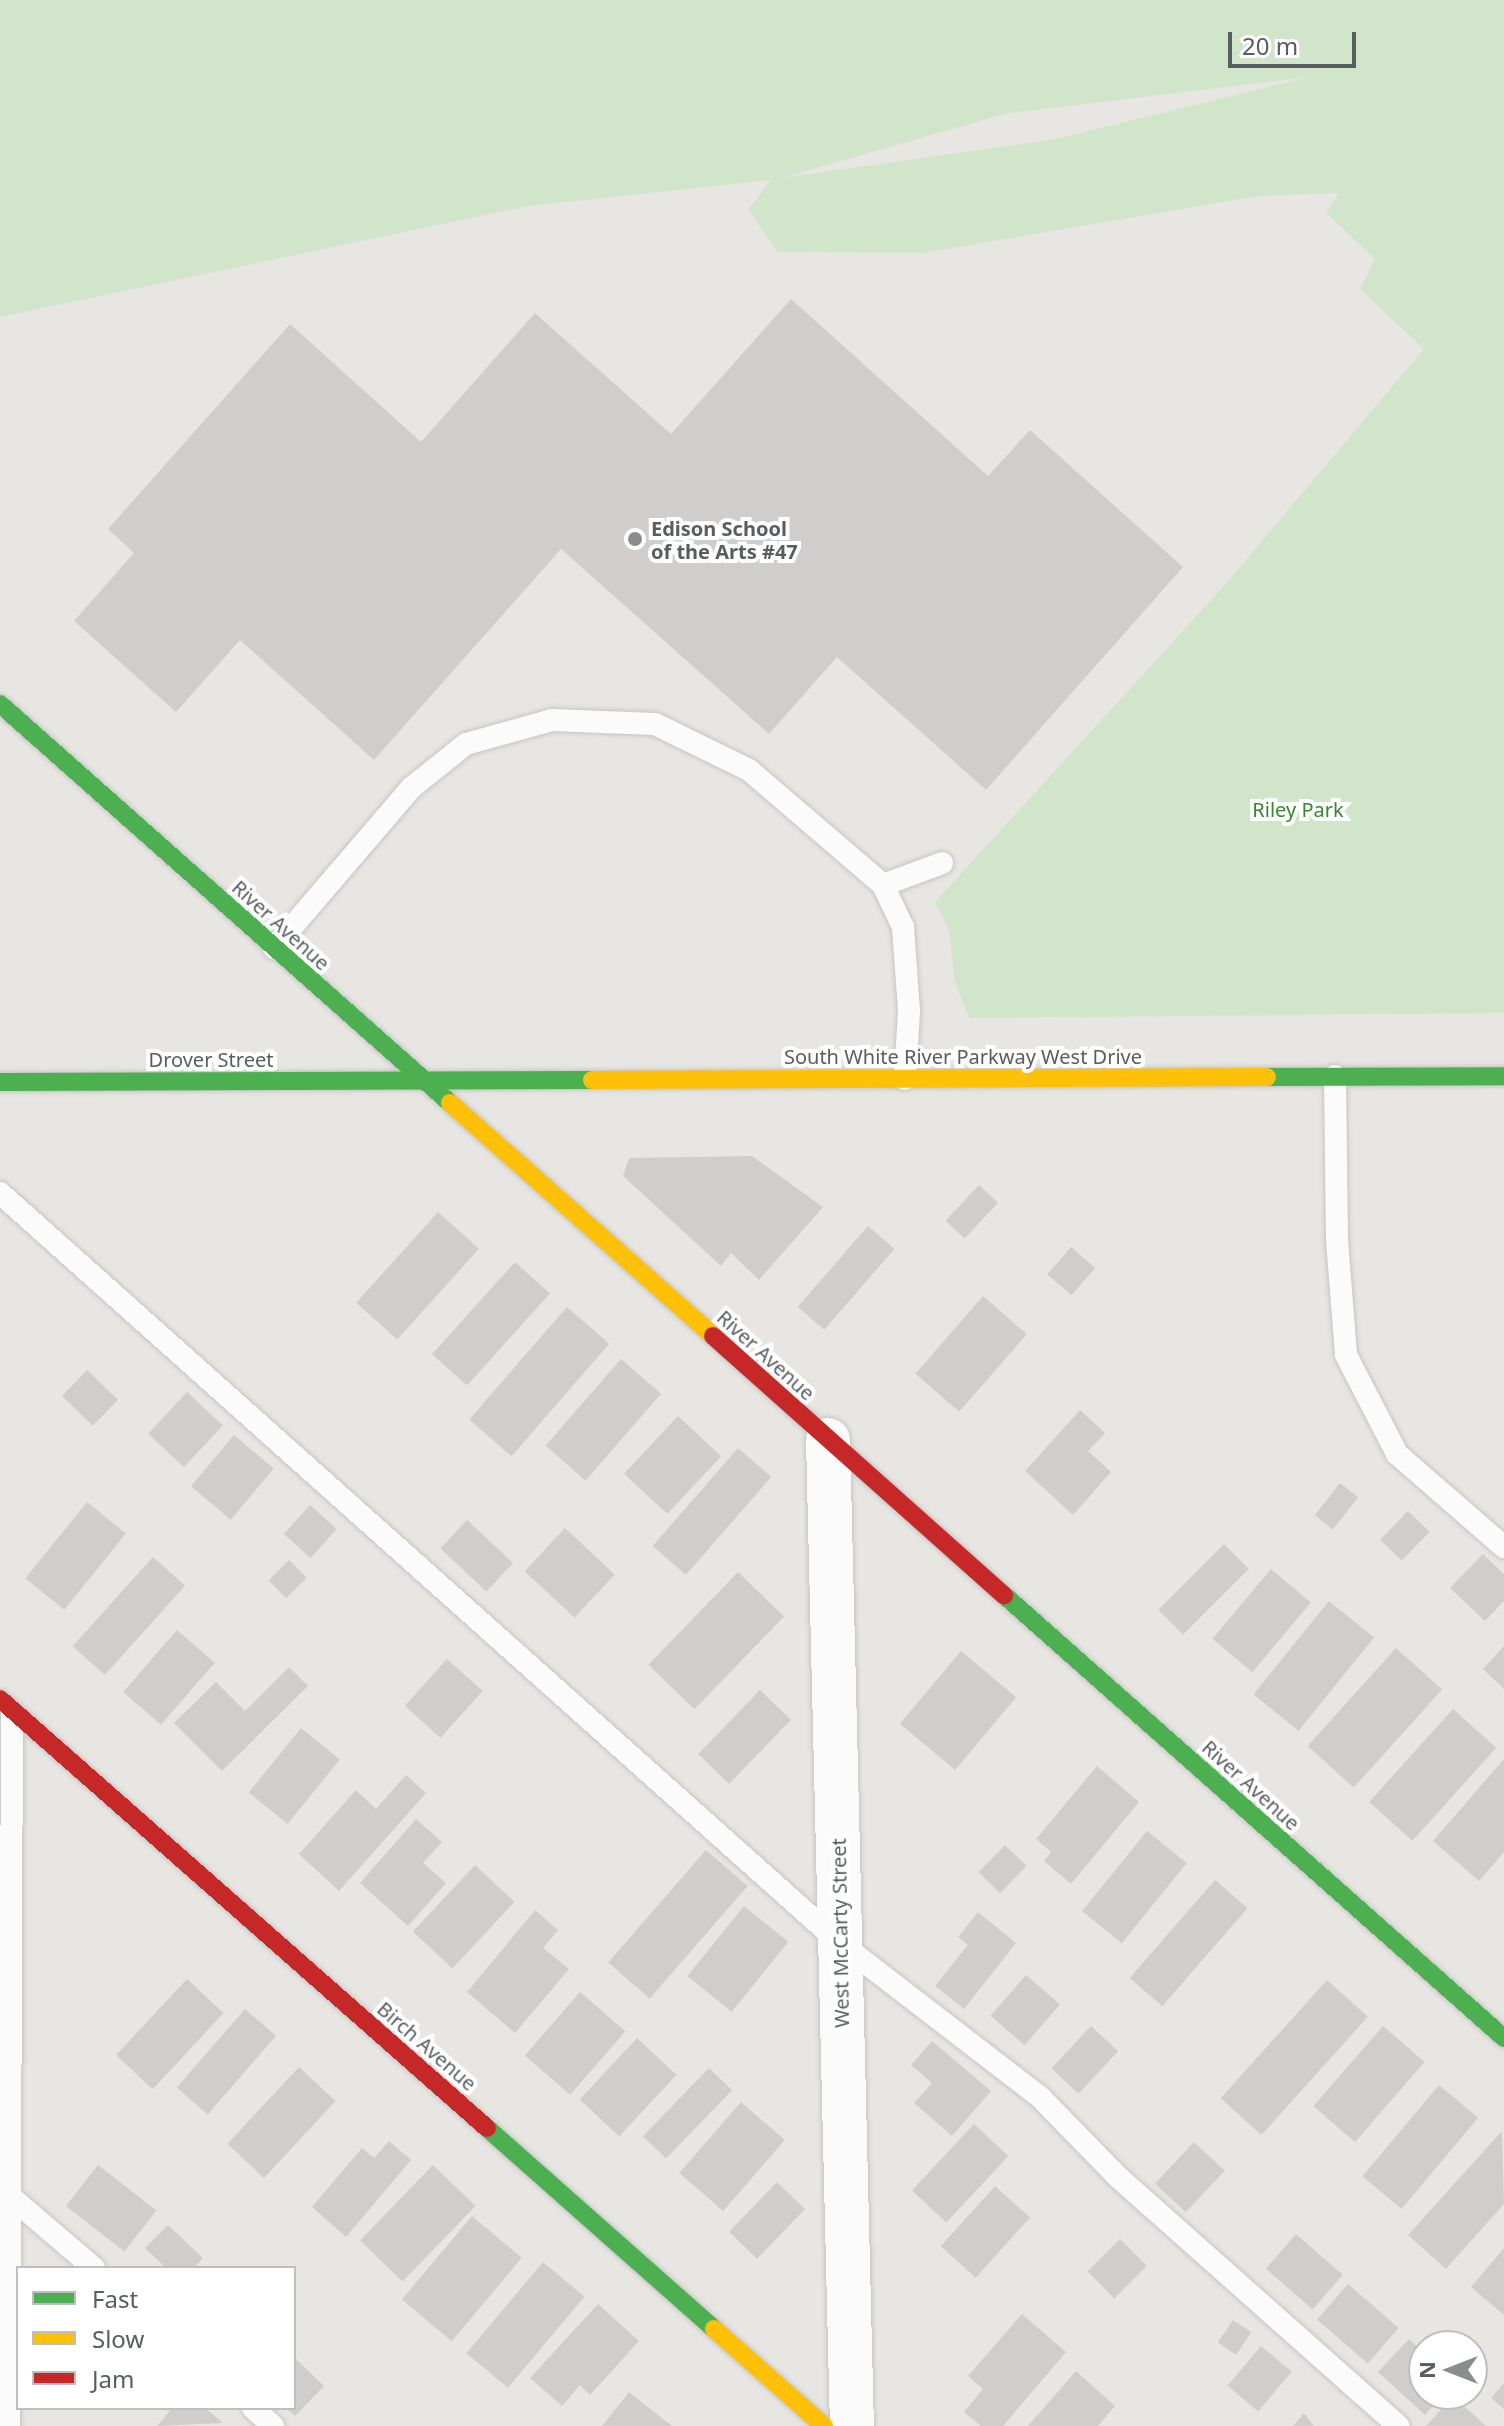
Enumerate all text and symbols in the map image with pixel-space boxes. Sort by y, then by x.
scale bar [1232,16,1360,66]
text: 20 m [1242,29,1298,62]
place label: Edison School of the Arts #47 [651,516,798,563]
marker: Edison School of the Arts #47 [626,530,644,548]
park label: Riley Park [1252,797,1344,821]
street label: River Avenue [227,875,335,975]
street label: South White River Parkway West Drive [784,1044,1142,1068]
street label: Drover Street [149,1047,273,1071]
street label: River Avenue [712,1305,820,1405]
street label: River Avenue [1197,1735,1305,1835]
street label: West McCarty Street [826,1838,854,2028]
street label: Birch Avenue [373,1996,481,2096]
legend [16,2266,296,2410]
text: Fast [92,2282,138,2315]
text: Slow [92,2322,144,2355]
north arrow [1408,2330,1488,2410]
text: N [1411,2361,1441,2379]
text: Jam [92,2362,134,2395]

